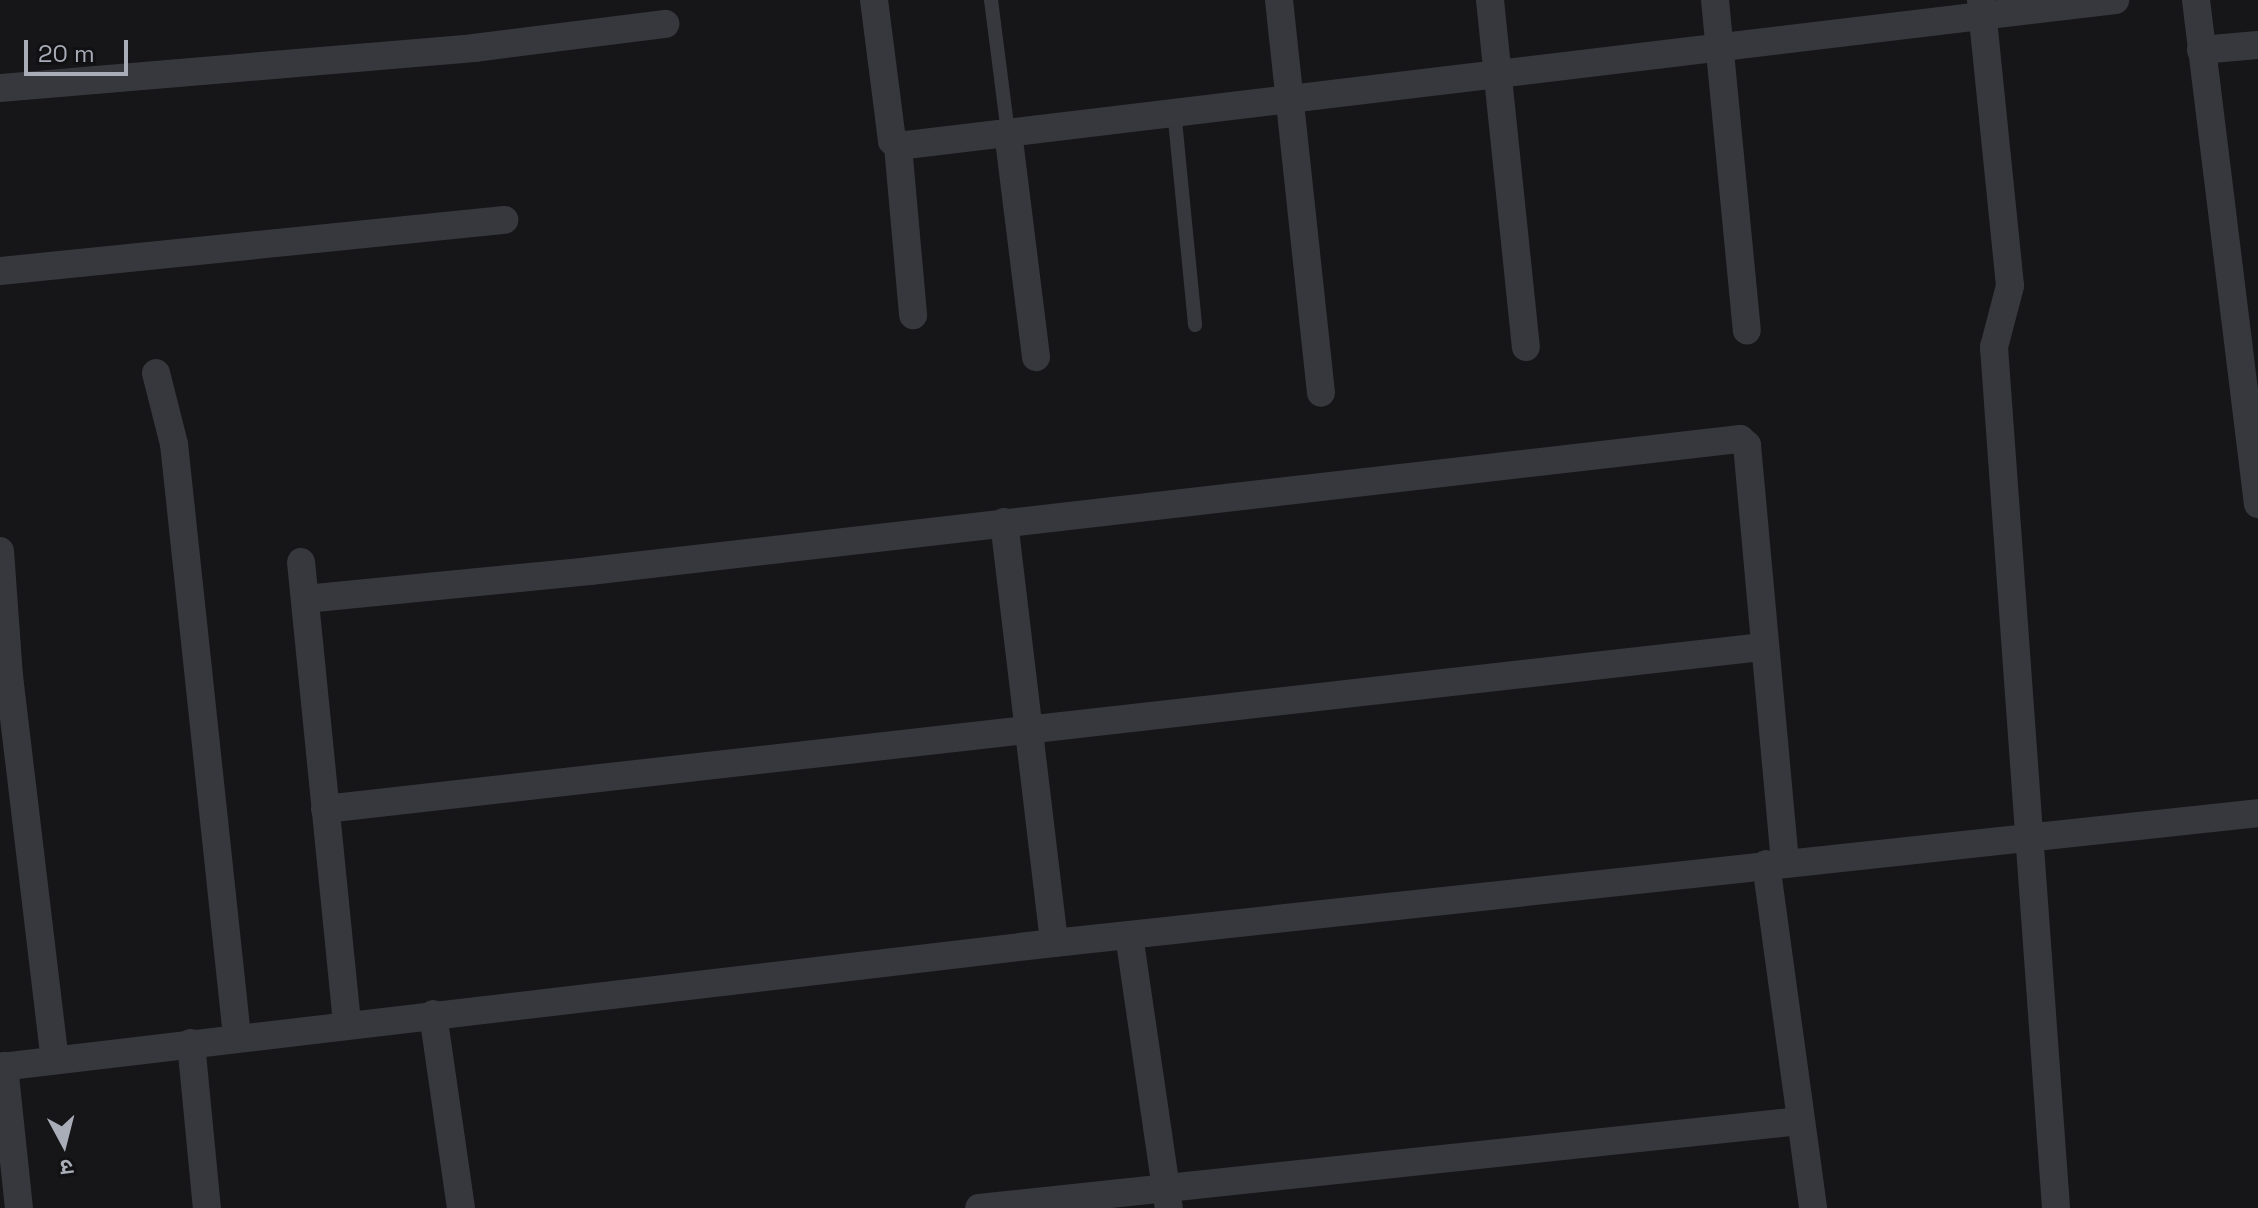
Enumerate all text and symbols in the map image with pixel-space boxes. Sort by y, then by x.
scale bar [28,24,132,74]
text: 20 m [38,38,95,69]
north arrow [24,1104,104,1184]
text: उ [59,1153,75,1183]

